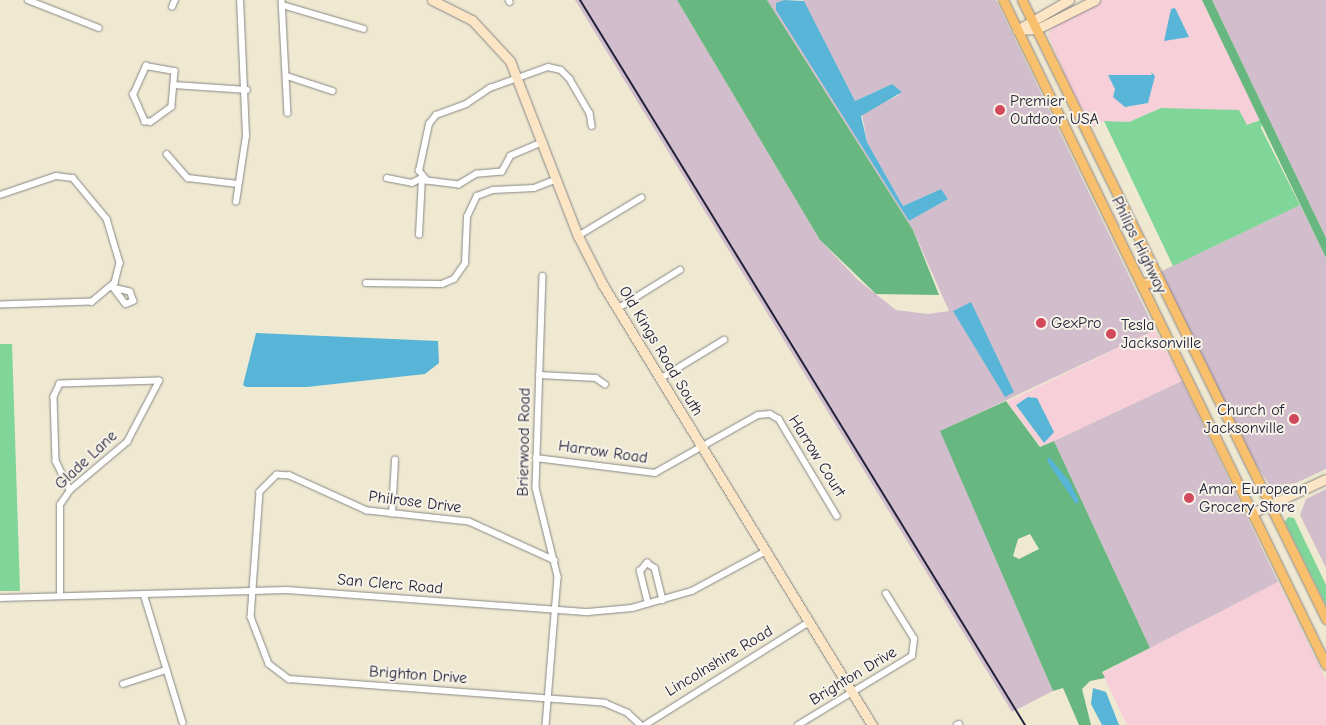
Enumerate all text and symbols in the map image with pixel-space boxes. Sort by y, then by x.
place label: Premier Outdoor USA [1010,91,1099,129]
marker: Premier Outdoor USA [994,104,1006,116]
street label: Philips Highway [1107,193,1171,297]
street label: Old Kings Road South [615,283,707,419]
place label: GexPro [1051,313,1102,333]
place label: Tesla Jacksonville [1121,315,1201,353]
marker: GexPro [1035,317,1047,329]
marker: Tesla Jacksonville [1105,328,1117,340]
street label: Brierwood Road [513,387,535,497]
place label: Church of Jacksonville [1204,400,1284,438]
street label: Harrow Court [784,412,850,500]
marker: Church of Jacksonville [1288,413,1300,425]
street label: Glade Lane [51,426,121,494]
street label: Harrow Road [557,436,649,468]
place label: Amar European Grocery Store [1199,479,1307,517]
street label: Philrose Drive [367,487,463,517]
marker: Amar European Grocery Store [1183,492,1195,504]
street label: San Clerc Road [336,570,444,598]
street label: Lincolnshire Road [662,621,776,701]
street label: Brighton Drive [806,642,900,710]
street label: Brighton Drive [368,662,468,688]

